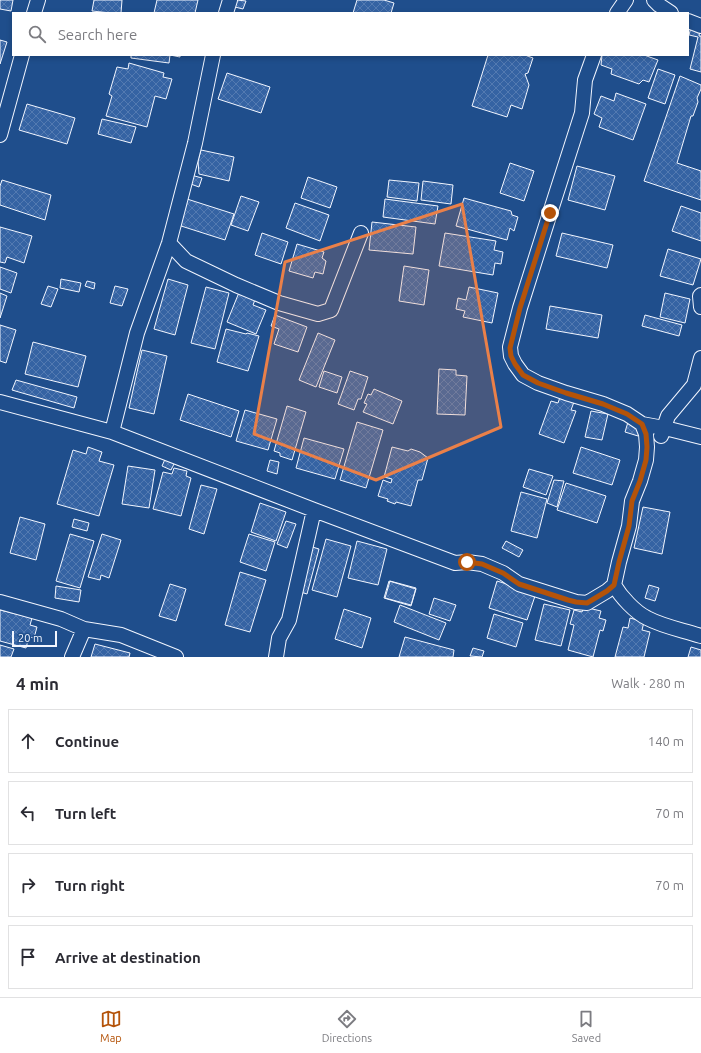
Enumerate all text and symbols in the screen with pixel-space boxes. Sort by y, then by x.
search box [12,12,689,56]
icon: search [26,23,48,45]
text: Search here [58,26,137,43]
route end [541,204,559,222]
route start [458,553,476,571]
scale bar [12,629,57,648]
text: 20 m [18,632,42,644]
text: 4 min [16,674,59,693]
text: Walk · 280 m [611,676,685,690]
icon: ahead [17,730,39,752]
text: Continue [55,733,119,750]
text: 140 m [648,734,684,748]
icon: left [17,802,39,824]
text: Turn left [55,805,116,822]
text: 70 m [655,806,684,820]
icon: right [17,874,39,896]
text: Turn right [55,877,125,894]
text: 70 m [655,878,684,892]
icon: arrive [17,946,39,968]
text: Arrive at destination [55,949,201,966]
tab: Map [100,1008,122,1044]
tab: Directions [322,1008,372,1044]
tab: Saved [572,1008,601,1044]

